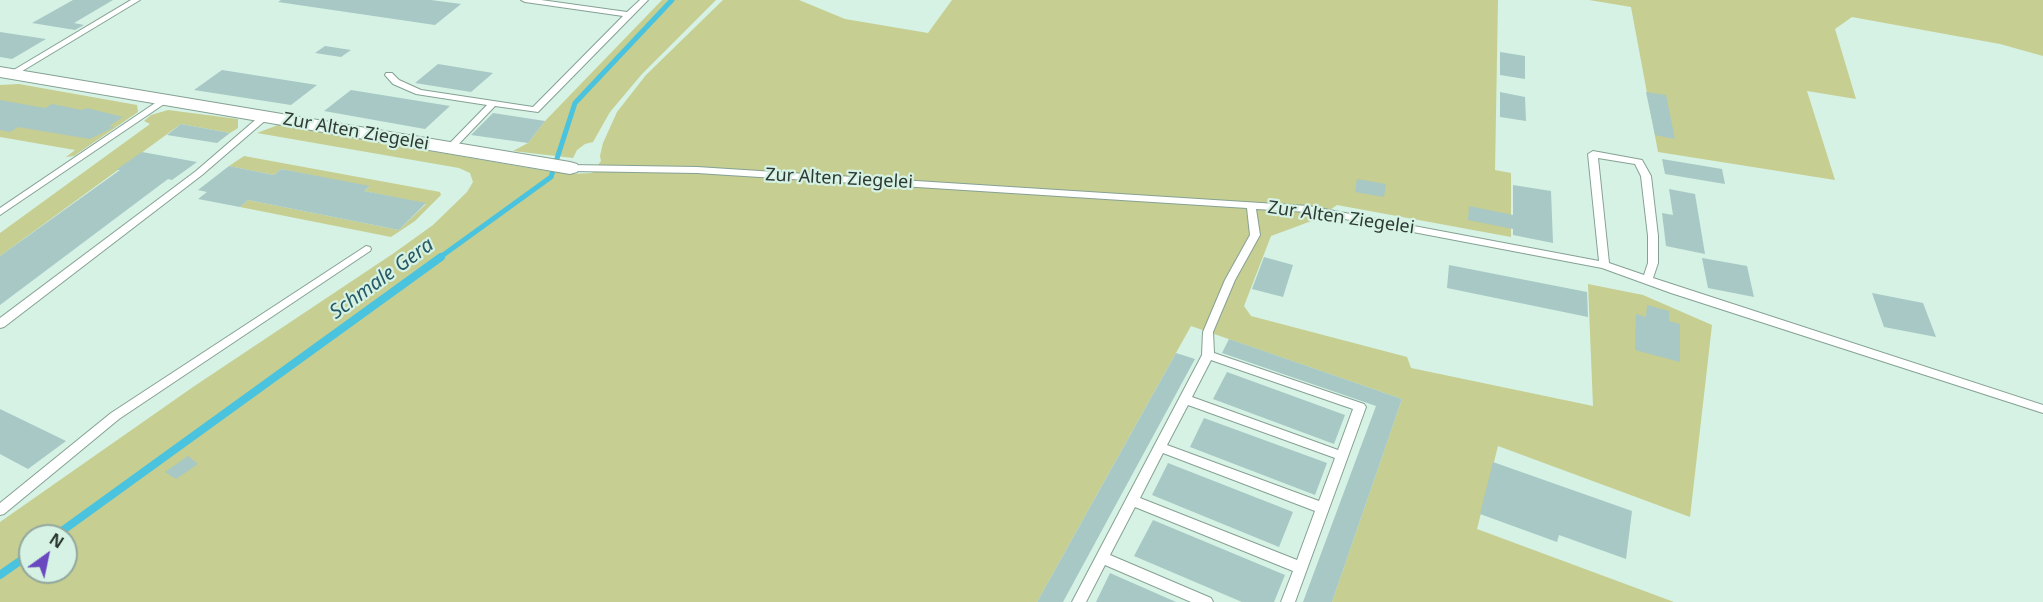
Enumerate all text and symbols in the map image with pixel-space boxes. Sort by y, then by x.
street label: Zur Alten Ziegelei [281,109,431,155]
street label: Zur Alten Ziegelei [765,164,913,194]
street label: Zur Alten Ziegelei [1266,197,1416,239]
water label: Schmale Gera [325,233,439,325]
north arrow [18,524,78,584]
text: N [45,528,68,553]

